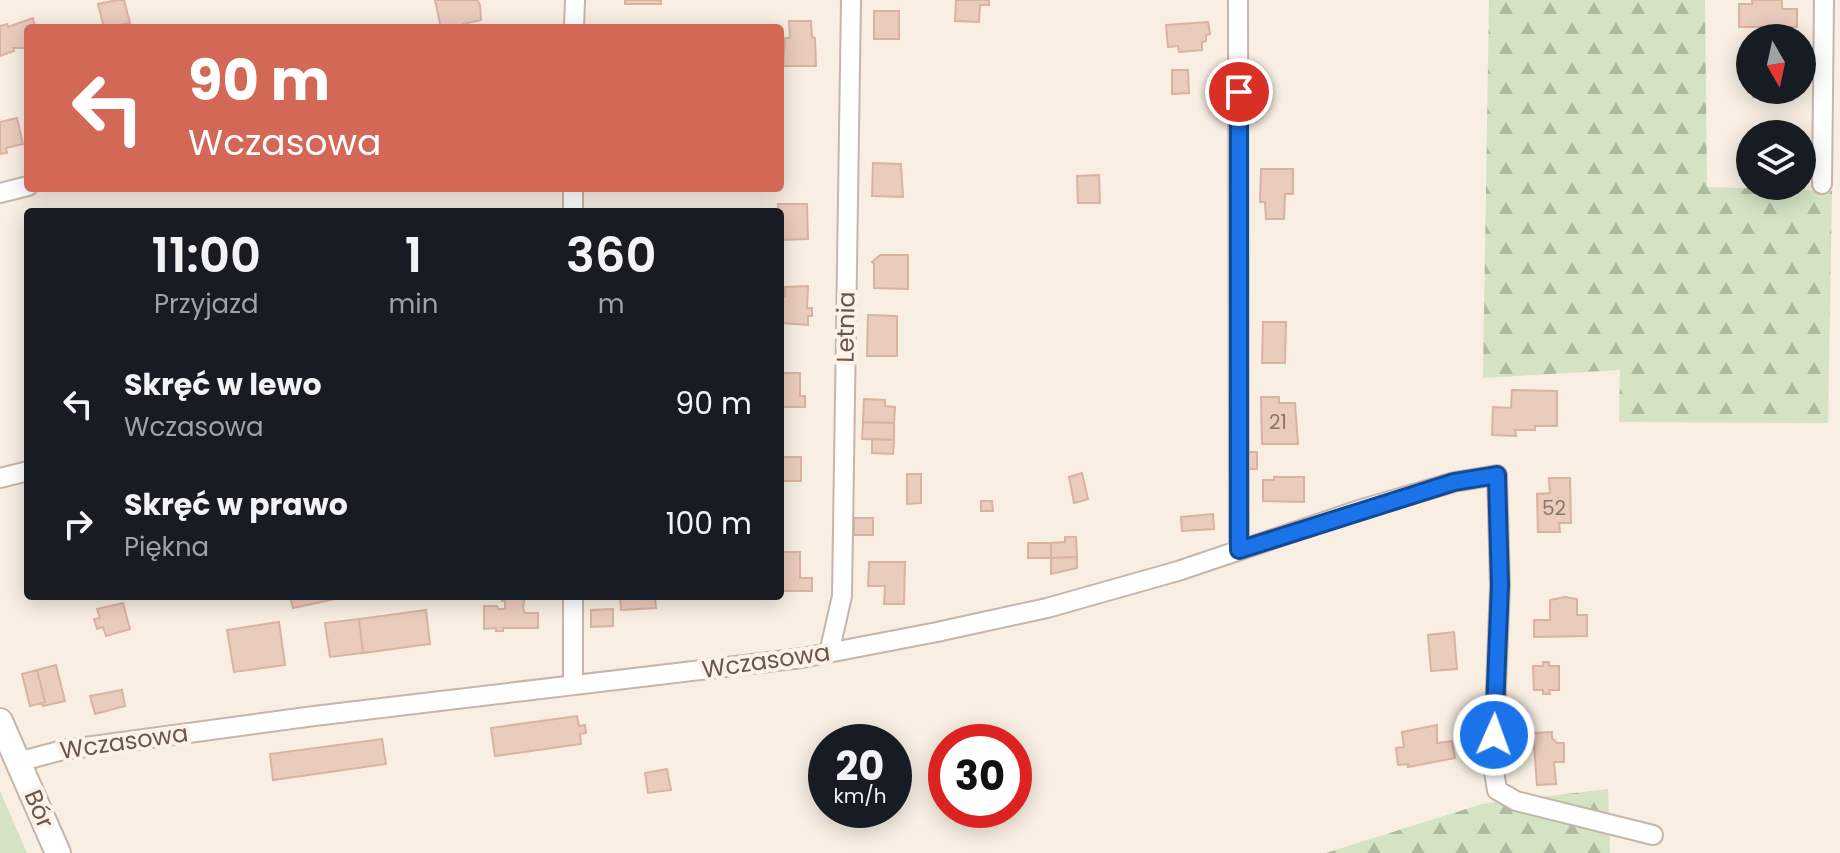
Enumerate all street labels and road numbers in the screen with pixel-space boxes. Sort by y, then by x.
street label: Letnia [828,291,863,363]
street label: Wczasowa [700,635,832,686]
street label: Wczasowa [58,716,190,767]
street label: Bór [17,784,62,833]

